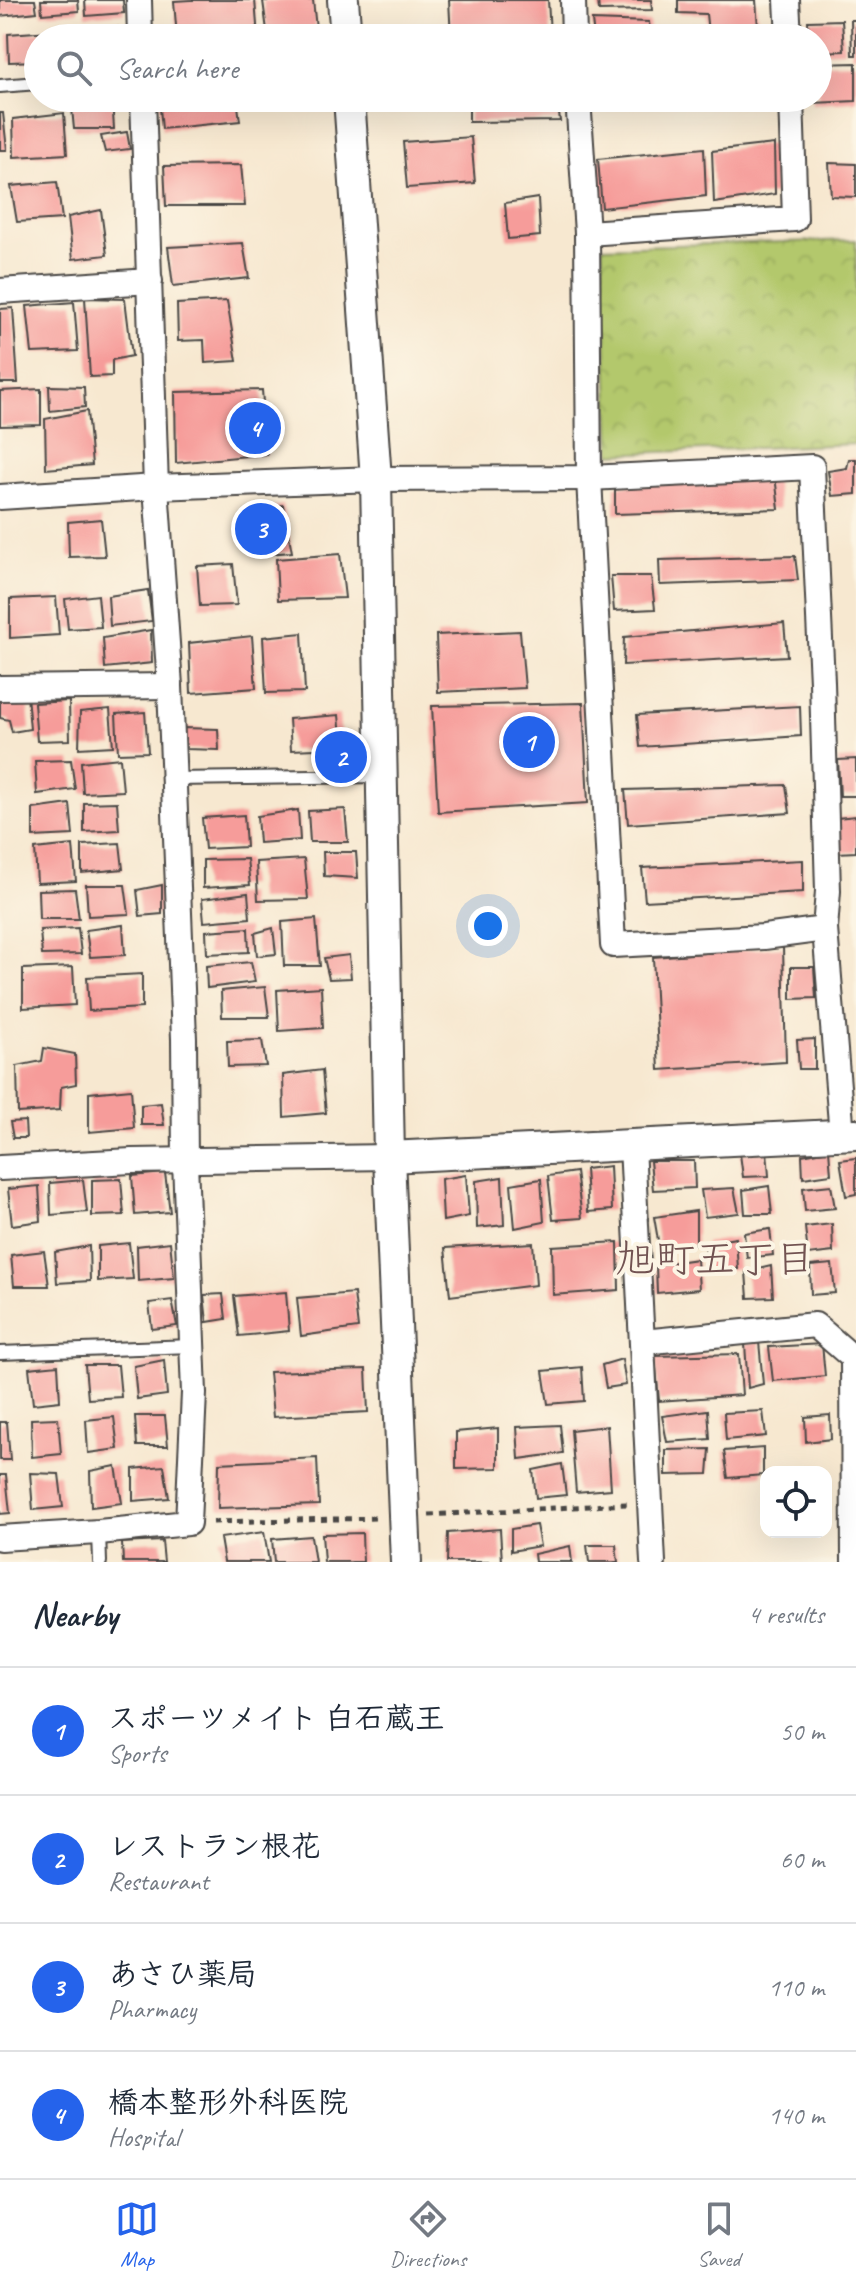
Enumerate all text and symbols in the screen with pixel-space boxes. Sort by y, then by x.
search box [24,24,832,112]
icon: search [52,46,96,90]
text: Search here [116,49,238,87]
pin: 4 [229,398,281,458]
pin: 3 [235,499,287,559]
pin: 1 [503,712,555,772]
pin: 2 [315,727,367,787]
your location [468,906,508,946]
district label: 旭町五丁目 [615,1234,815,1284]
map controls [760,1466,832,1538]
button: locate [760,1466,832,1538]
text: Nearby [32,1593,118,1636]
text: 4 results [748,1598,824,1631]
text: スポーツメイト 白石蔵王 [108,1699,445,1737]
text: 1 [52,1715,64,1748]
text: 50 m [780,1715,824,1748]
text: Sports [108,1737,166,1770]
text: レストラン根花 [108,1827,320,1865]
text: 2 [52,1843,64,1876]
text: 60 m [780,1843,824,1876]
text: Restaurant [108,1865,209,1898]
text: あさひ薬局 [108,1955,257,1993]
text: 3 [52,1971,64,2004]
text: 110 m [768,1971,824,2004]
text: Pharmacy [108,1993,196,2026]
text: 橋本整形外科医院 [108,2083,348,2121]
text: 4 [52,2099,64,2132]
text: 140 m [768,2099,824,2132]
text: Hospital [108,2121,179,2154]
tab: Map [115,2197,159,2273]
tab: Directions [390,2197,466,2273]
tab: Saved [697,2197,741,2273]

